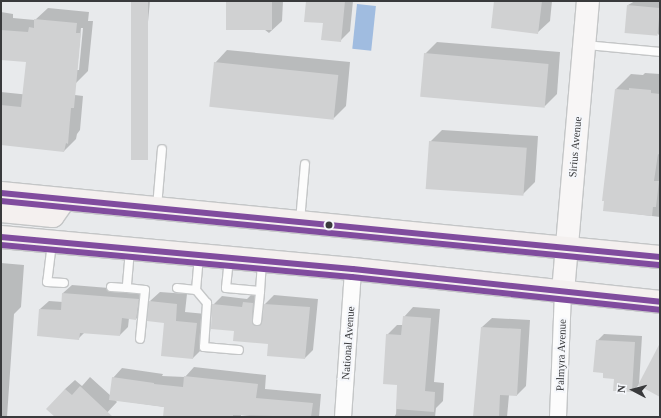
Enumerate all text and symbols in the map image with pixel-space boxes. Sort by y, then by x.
street label: Sirius Avenue [566,116,584,178]
unlabelled marker [324,220,334,230]
street label: National Avenue [339,306,357,380]
street label: Palmyra Avenue [553,318,569,392]
north arrow [613,370,653,410]
text: N [615,384,627,393]

